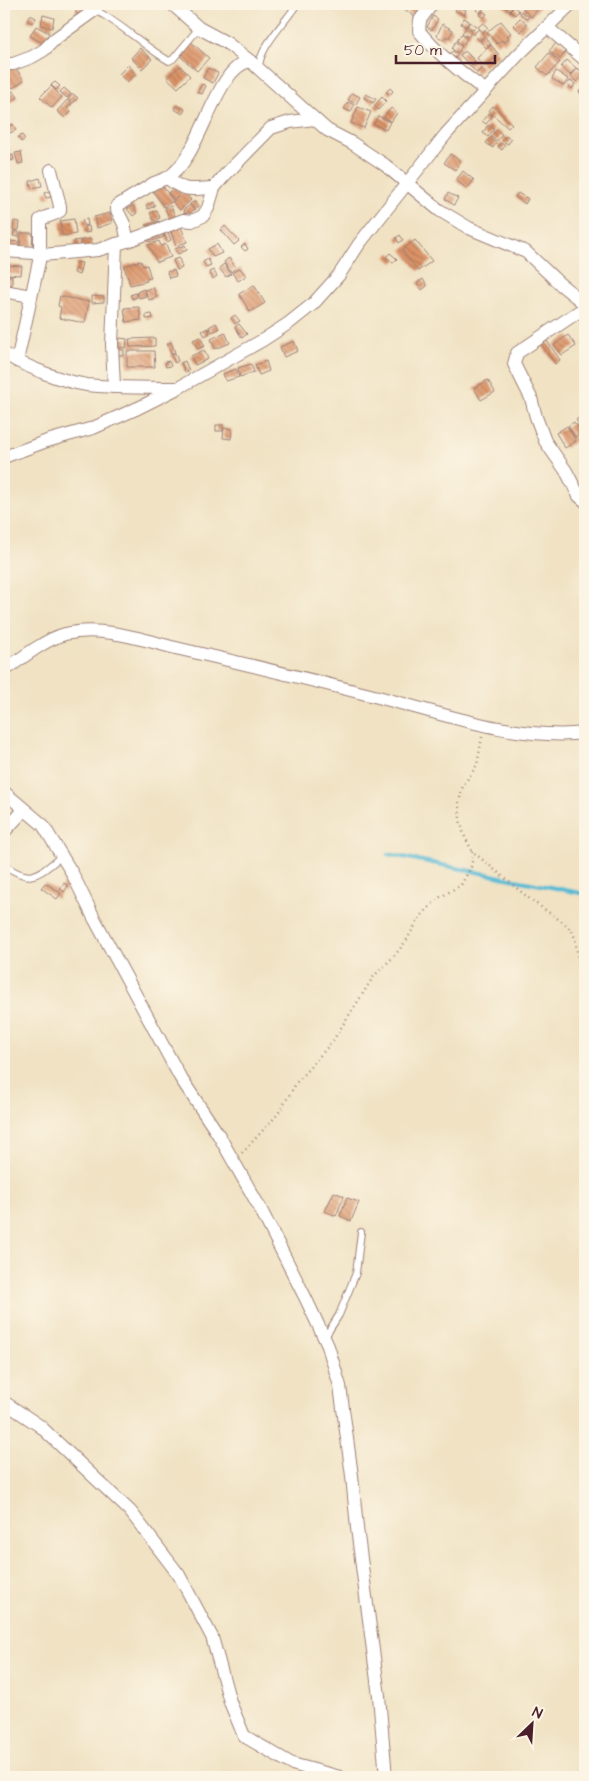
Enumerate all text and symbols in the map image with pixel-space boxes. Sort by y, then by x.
scale bar [396,32,495,64]
text: 50 m [404,40,442,61]
north arrow [506,1698,556,1748]
text: N [529,1702,545,1724]

